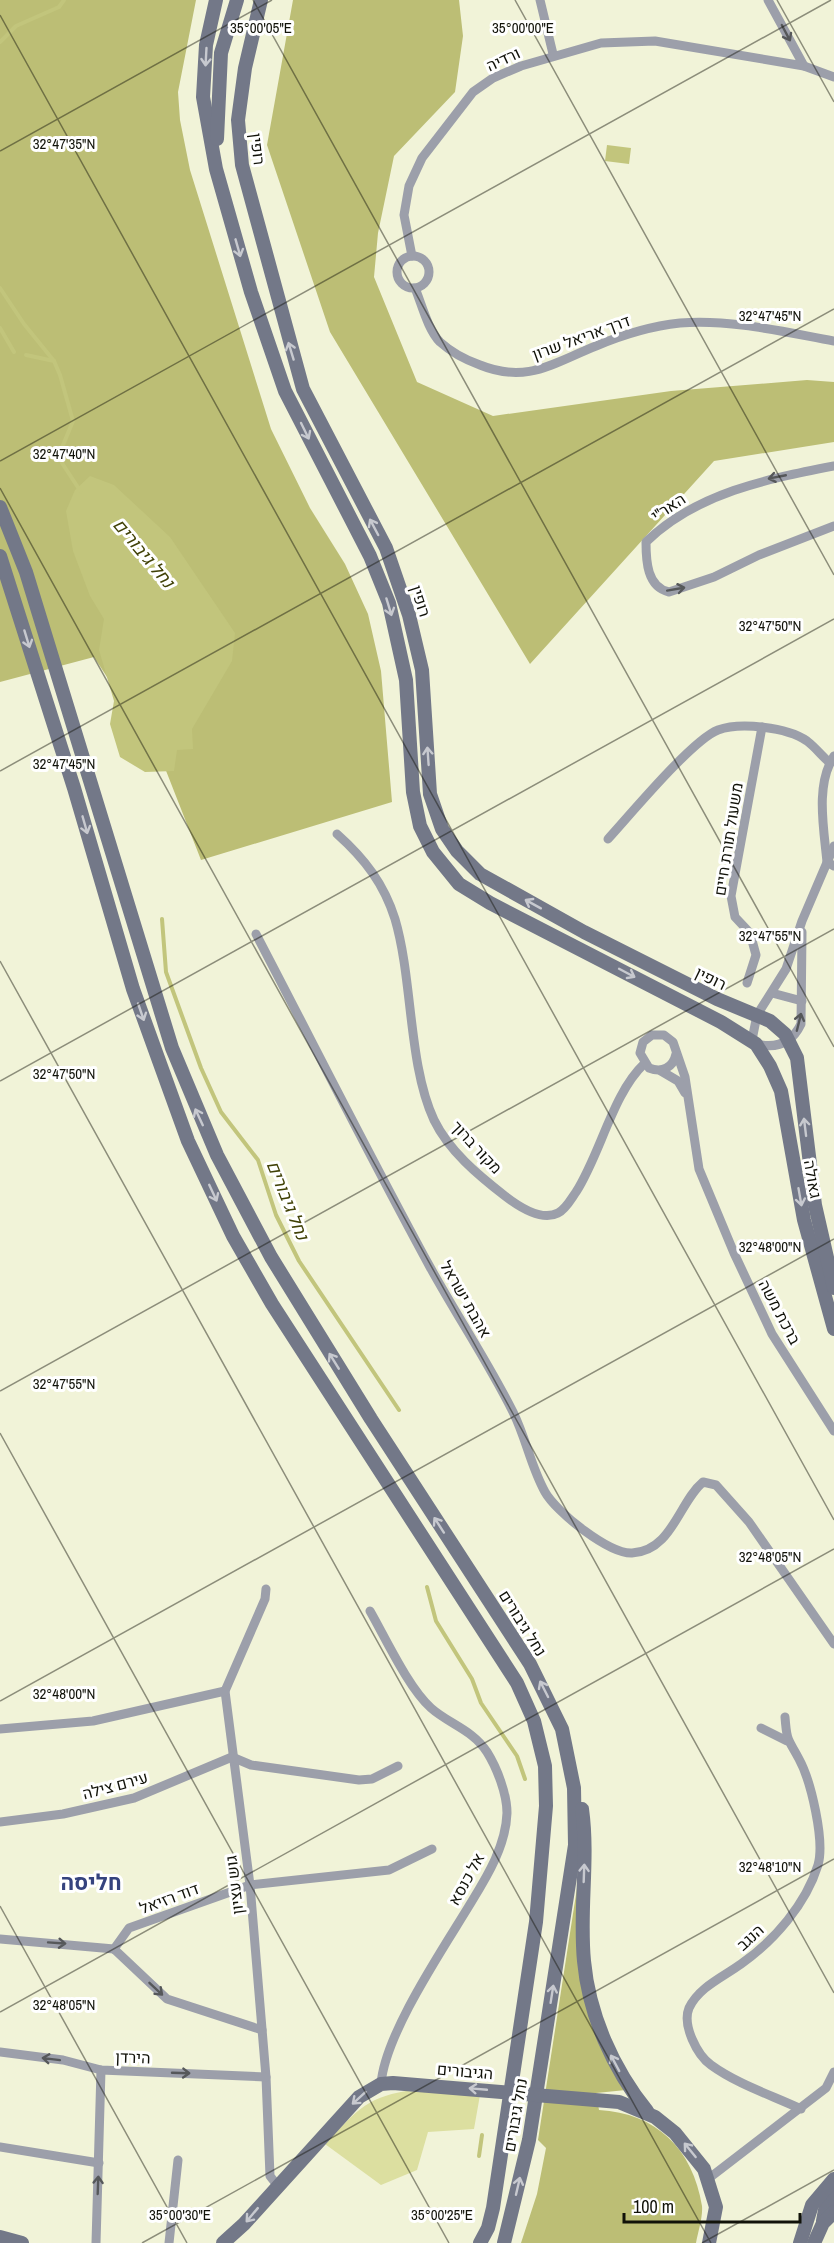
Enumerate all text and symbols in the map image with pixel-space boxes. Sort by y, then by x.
text: 35°00'05"E [230,17,292,38]
text: 35°00'00"E [492,17,554,38]
one-way arrow [780,24,792,41]
street label: ורדיה [482,42,524,76]
one-way arrow [200,47,211,67]
street label: רופין [245,132,271,166]
text: 32°47'35"N [33,133,95,154]
one-way arrow [233,238,245,257]
text: 32°47'45"N [739,305,801,326]
street label: דרך אריאל שרון [529,309,633,365]
one-way arrow [285,342,296,361]
one-way arrow [299,422,311,439]
text: 32°47'40"N [33,443,95,464]
one-way arrow [767,472,787,483]
street label: האר"י [646,488,690,526]
water label: נחל גיבורים [108,513,181,594]
one-way arrow [368,518,380,536]
street label: רופין [406,582,436,620]
one-way arrow [666,583,686,594]
one-way arrow [384,597,395,616]
text: 32°47'50"N [739,615,801,636]
one-way arrow [22,629,33,648]
one-way arrow [422,746,433,766]
text: 32°47'45"N [33,753,95,774]
street label: משעול תורת חיים [708,781,748,897]
one-way arrow [80,815,91,834]
one-way arrow [524,898,542,909]
text: 32°47'55"N [739,925,801,946]
street label: רופין [692,961,730,995]
one-way arrow [617,968,635,979]
one-way arrow [136,1002,147,1021]
one-way arrow [794,1013,806,1032]
text: 32°47'50"N [33,1063,95,1084]
one-way arrow [193,1108,205,1126]
street label: מקור ברוך [447,1116,507,1178]
one-way arrow [800,1118,811,1137]
water label: נחל גיבורים [261,1157,316,1245]
street label: גאולה [799,1158,827,1200]
one-way arrow [207,1184,219,1202]
one-way arrow [795,1187,806,1206]
text: 32°48'00"N [739,1236,801,1257]
street label: אהבת ישראל [435,1256,497,1342]
street label: ברכת משה [754,1276,807,1349]
one-way arrow [328,1353,340,1370]
text: 32°47'55"N [33,1373,95,1394]
one-way arrow [433,1517,445,1534]
text: 32°48'05"N [739,1546,801,1567]
street label: נחל גיבורים [494,1586,552,1660]
one-way arrow [537,1681,549,1699]
text: 32°48'00"N [33,1683,95,1704]
street label: עירם צילה [80,1766,150,1804]
street label: אל כנסא [443,1849,489,1909]
street label: גוש עציון [219,1854,249,1916]
text: 32°48'10"N [739,1856,801,1877]
one-way arrow [579,1864,590,1884]
district label: חליסה [60,1867,122,1897]
street label: דוד רזיאל [136,1877,202,1919]
street label: הנגב [732,1919,768,1955]
one-way arrow [46,1938,66,1949]
one-way arrow [149,1982,164,1996]
one-way arrow [546,1985,557,2005]
text: 32°48'05"N [33,1994,95,2015]
street label: הירדן [115,2045,151,2069]
one-way arrow [42,2053,62,2064]
one-way arrow [609,2054,621,2072]
street label: הגיבורים [436,2058,494,2084]
one-way arrow [170,2068,190,2079]
street label: נחל גיבורים [498,2076,532,2154]
one-way arrow [468,2083,488,2094]
one-way arrow [352,2091,367,2105]
one-way arrow [684,2142,697,2158]
one-way arrow [92,2175,104,2195]
one-way arrow [512,2177,524,2196]
scale bar [624,2186,800,2224]
text: 100 m [633,2194,674,2219]
text: 35°00'30"E [149,2204,211,2225]
text: 35°00'25"E [411,2204,473,2225]
one-way arrow [245,2207,258,2223]

